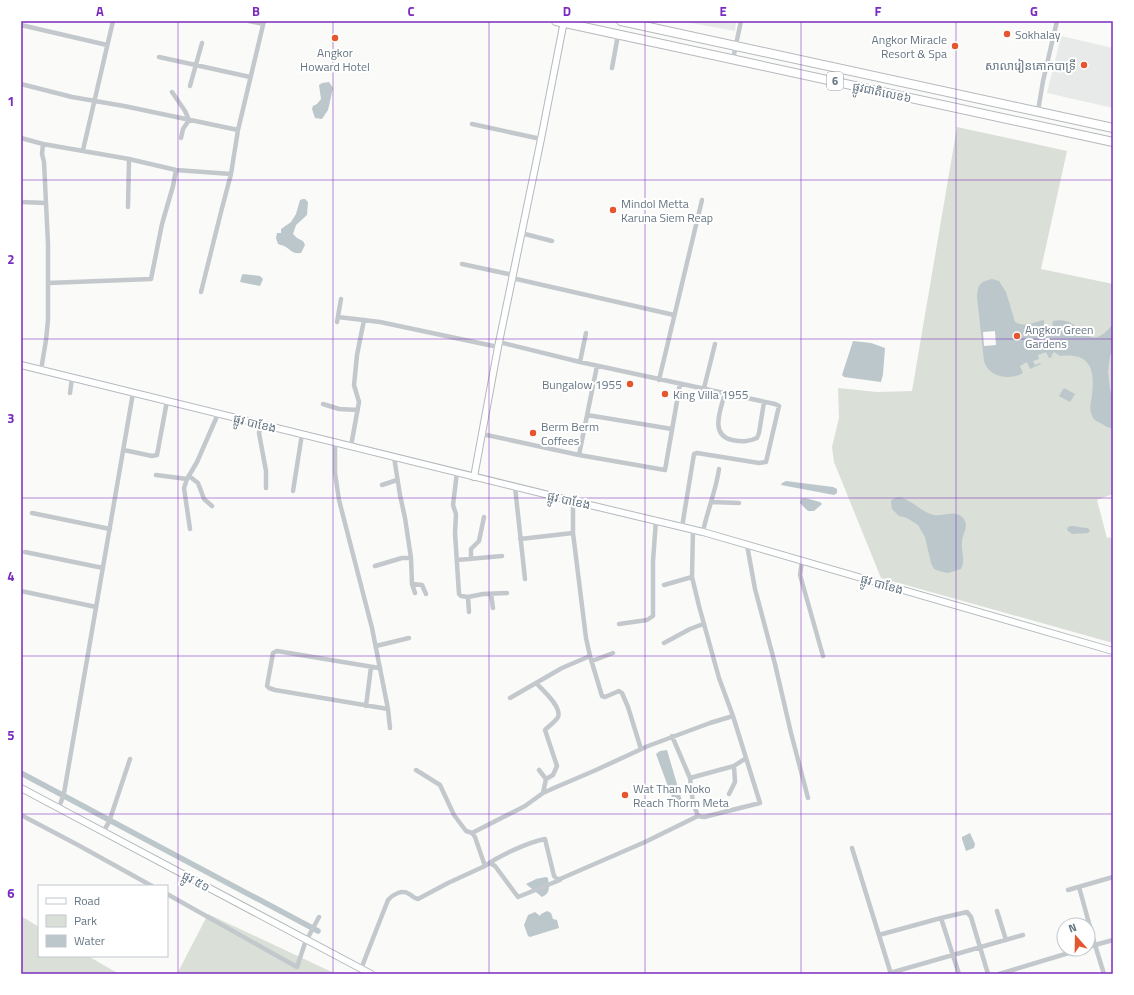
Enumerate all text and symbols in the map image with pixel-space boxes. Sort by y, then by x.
text: A [96,1,104,21]
text: B [252,1,260,21]
text: C [407,1,415,21]
text: D [563,1,571,21]
text: E [719,1,727,21]
text: F [875,1,882,21]
text: G [1030,1,1038,21]
place label: Sokhalay [1015,25,1061,44]
marker: Sokhalay [1002,29,1012,39]
place label: Angkor Miracle Resort & Spa [872,30,947,63]
marker: Angkor Howard Hotel [330,33,340,43]
marker: Angkor Miracle Resort & Spa [950,41,960,51]
place label: Angkor Howard Hotel [300,43,370,76]
place label: សាលារៀនគោកបាទ្រី [985,56,1076,75]
marker: សាលារៀនគោកបាទ្រី [1079,60,1089,70]
road number: 6 [827,72,843,90]
street label: ផ្លូវជាតិលេខ៦ [850,76,913,109]
text: 1 [7,91,15,111]
place label: Mindol Metta Karuna Siem Reap [621,194,713,227]
marker: Mindol Metta Karuna Siem Reap [608,205,618,215]
text: 2 [7,249,15,269]
place label: Angkor Green Gardens [1025,320,1093,353]
marker: Angkor Green Gardens [1012,331,1022,341]
place label: Bungalow 1955 [542,375,622,394]
marker: Bungalow 1955 [625,379,635,389]
place label: King Villa 1955 [673,385,749,404]
marker: King Villa 1955 [660,389,670,399]
text: 3 [7,408,15,428]
street label: ផ្លូវ បាខែង [231,408,279,439]
place label: Berm Berm Coffees [541,417,599,450]
marker: Berm Berm Coffees [528,428,538,438]
street label: ផ្លូវ បាខែង [545,486,593,516]
text: 4 [7,566,15,586]
street label: ផ្លូវ បាខែង [858,569,906,601]
text: 5 [7,725,15,745]
place label: Wat Than Noko Reach Thorm Meta [633,779,729,812]
marker: Wat Than Noko Reach Thorm Meta [620,790,630,800]
street label: ផ្លូវ ៥១ [178,866,213,898]
text: 6 [7,883,15,903]
legend [38,885,168,957]
text: Road [74,891,100,910]
text: Park [74,911,97,930]
north arrow [1056,917,1096,957]
text: N [1066,919,1079,936]
text: Water [74,931,105,950]

